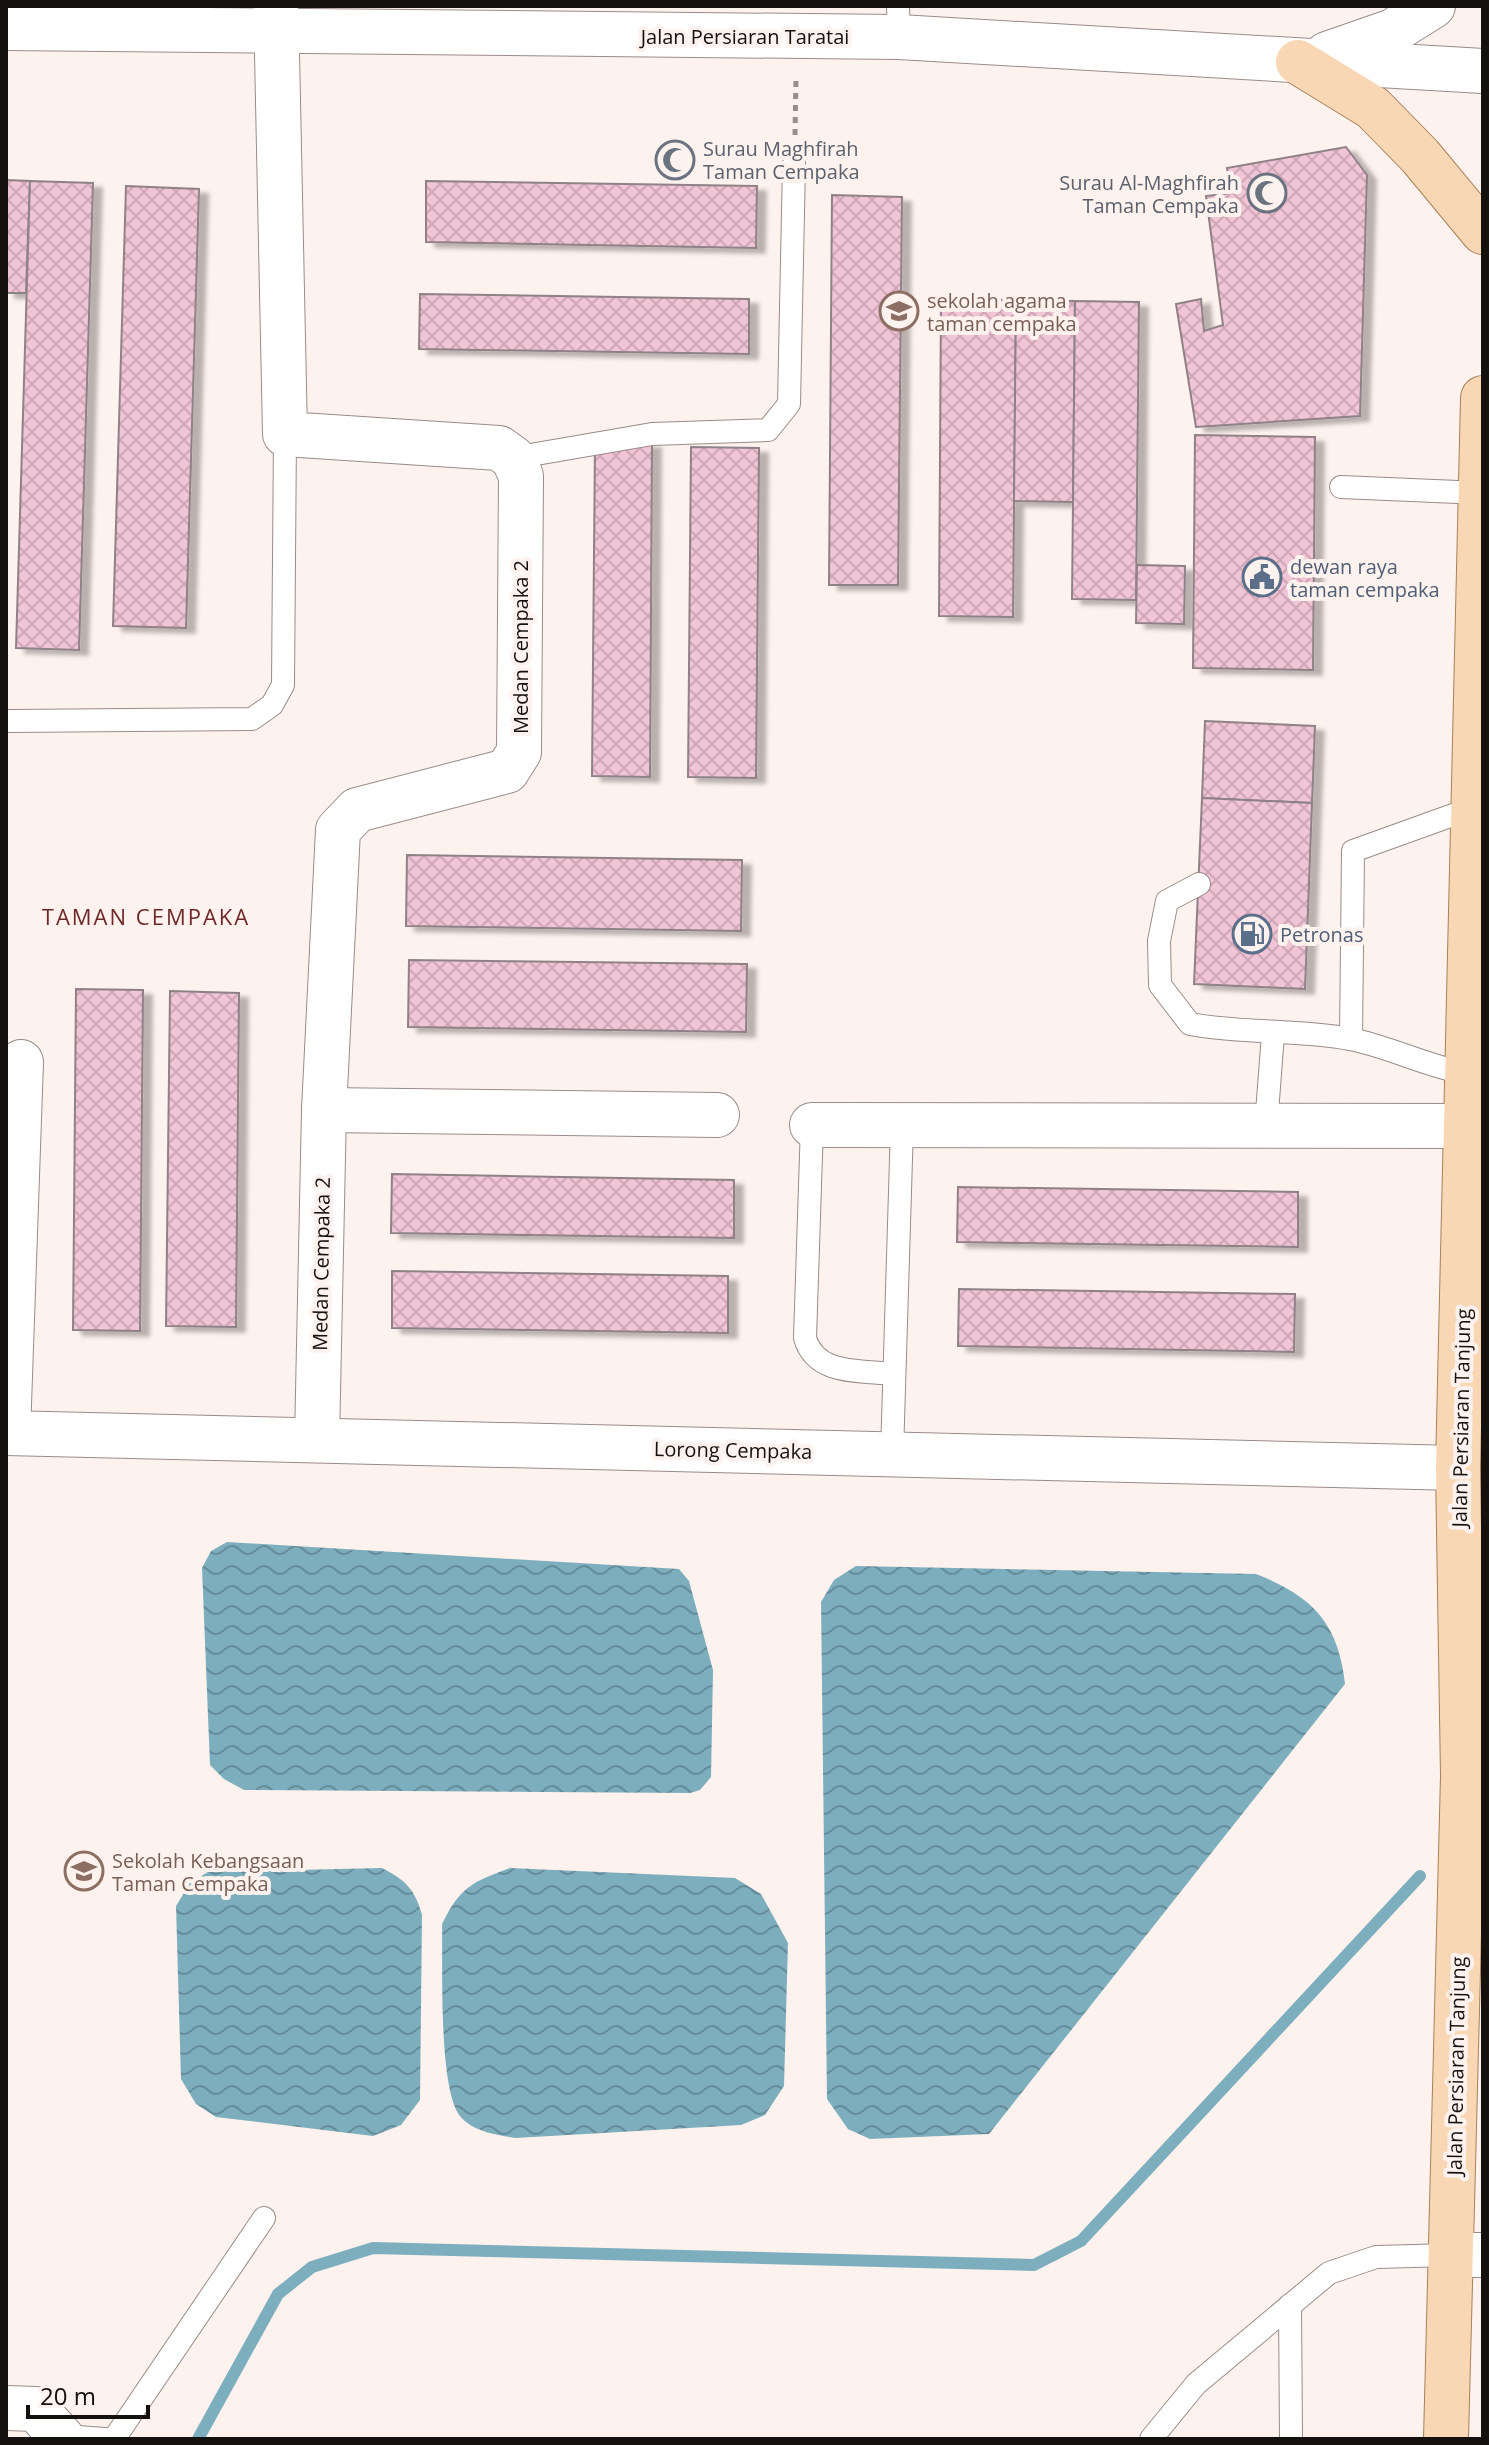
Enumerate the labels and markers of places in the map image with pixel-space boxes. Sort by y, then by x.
place label: Surau Maghfirah Taman Cempaka [703,135,860,185]
mosque icon: Surau Maghfirah Taman Cempaka [654,139,696,181]
place label: Surau Al-Maghfirah Taman Cempaka [1059,169,1239,219]
mosque icon: Surau Al-Maghfirah Taman Cempaka [1246,172,1288,214]
place label: sekolah agama taman cempaka [927,287,1077,337]
school or university icon: sekolah agama taman cempaka [878,290,920,332]
place label: dewan raya taman cempaka [1290,553,1440,603]
public building icon: dewan raya taman cempaka [1241,556,1283,598]
fuel station icon: Petronas [1231,913,1273,955]
place label: Petronas [1280,921,1364,948]
place label: Sekolah Kebangsaan Taman Cempaka [112,1847,304,1897]
school or university icon: Sekolah Kebangsaan Taman Cempaka [63,1850,105,1892]

